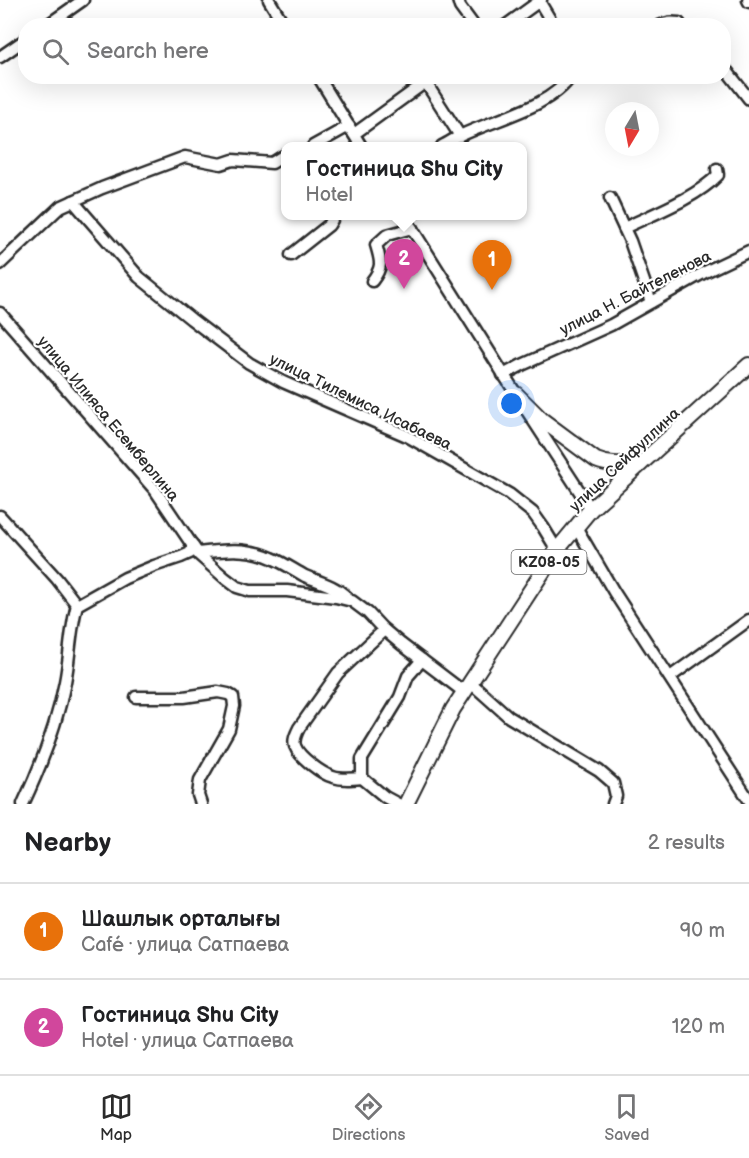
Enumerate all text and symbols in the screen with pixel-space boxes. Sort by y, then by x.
search box [18,18,731,84]
icon: search [39,35,72,68]
text: Search here [87,38,209,65]
north arrow [605,102,659,156]
popup [281,142,527,220]
text: Гостиница Shu City [305,156,503,183]
text: Hotel [305,183,353,207]
pin: 2 [384,240,424,289]
pin: 1 [472,240,512,290]
street label: улица Н. Байтеленова [557,247,715,340]
street label: улица Илияса Есемберлина [33,333,183,506]
street label: улица Тилемиса Исабаева [266,350,455,455]
your location [497,389,526,418]
street label: улица Сейфуллина [566,404,685,516]
road number: KZ08-05 [512,550,586,574]
text: Nearby [24,828,111,859]
text: 2 results [648,831,725,855]
text: Шашлык орталығы [81,906,281,933]
text: 1 [39,919,48,943]
text: 90 m [680,919,725,943]
text: Café · улица Сатпаева [81,933,289,957]
text: Гостиница Shu City [81,1002,279,1029]
text: 2 [38,1015,49,1039]
text: 120 m [672,1015,725,1039]
text: Hotel · улица Сатпаева [81,1029,294,1053]
tab: Map [100,1090,133,1145]
tab: Directions [332,1090,405,1145]
tab: Saved [604,1090,649,1145]

